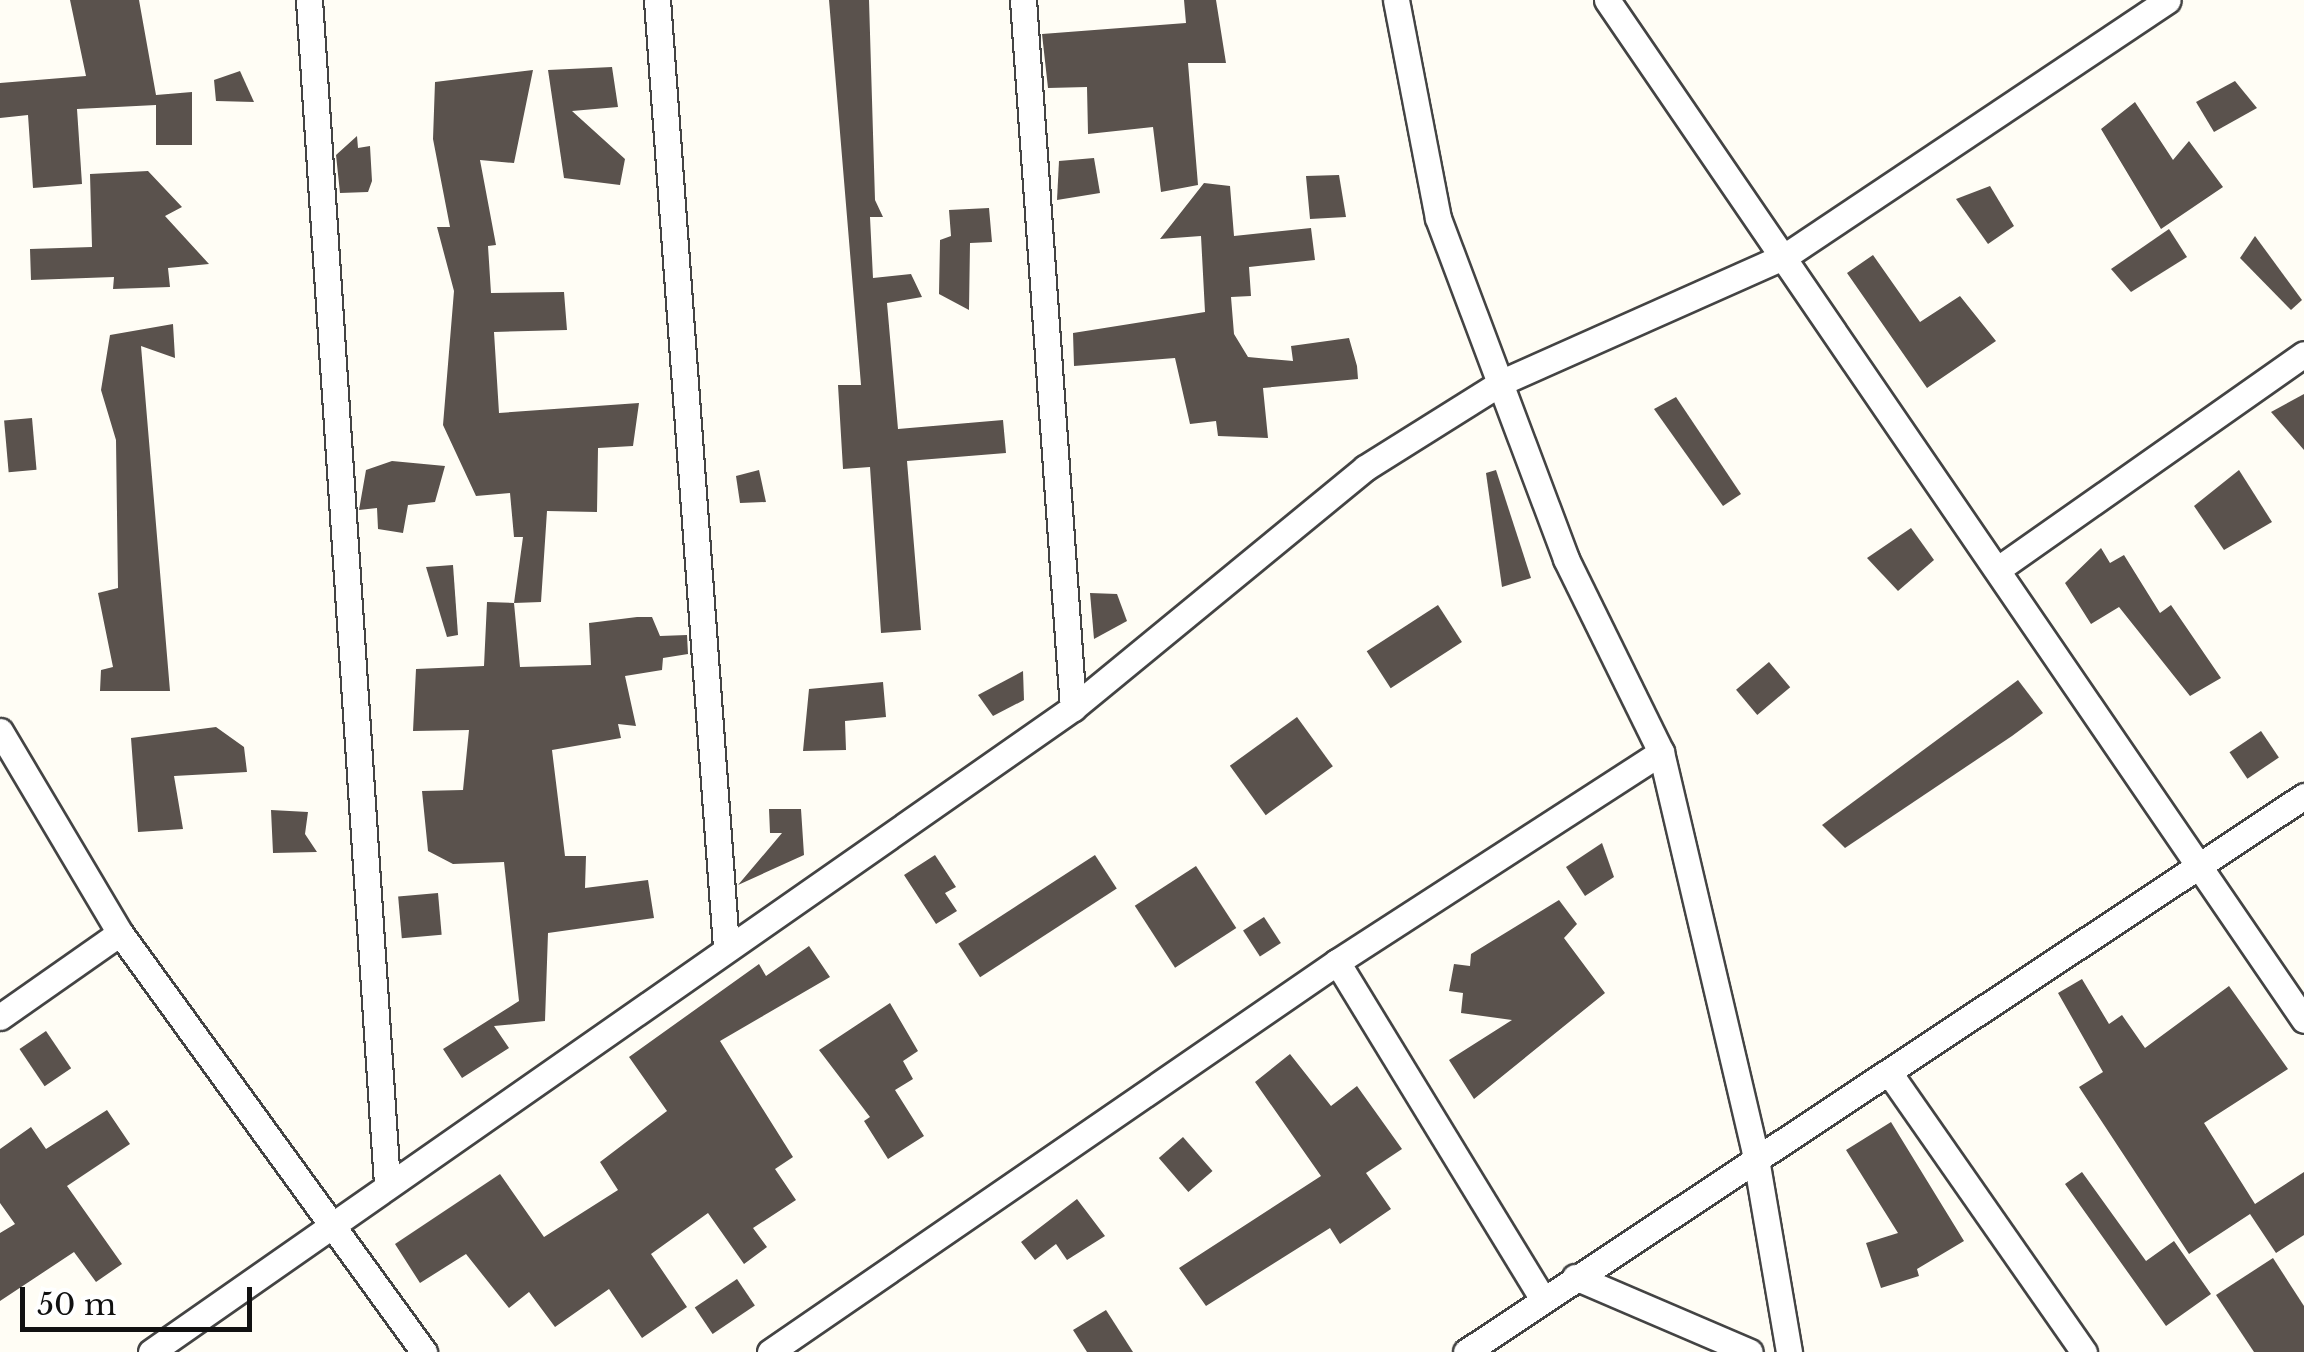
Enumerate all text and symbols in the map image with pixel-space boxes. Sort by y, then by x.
scale bar [25,1267,258,1329]
text: 50 m [37,1286,116,1323]

